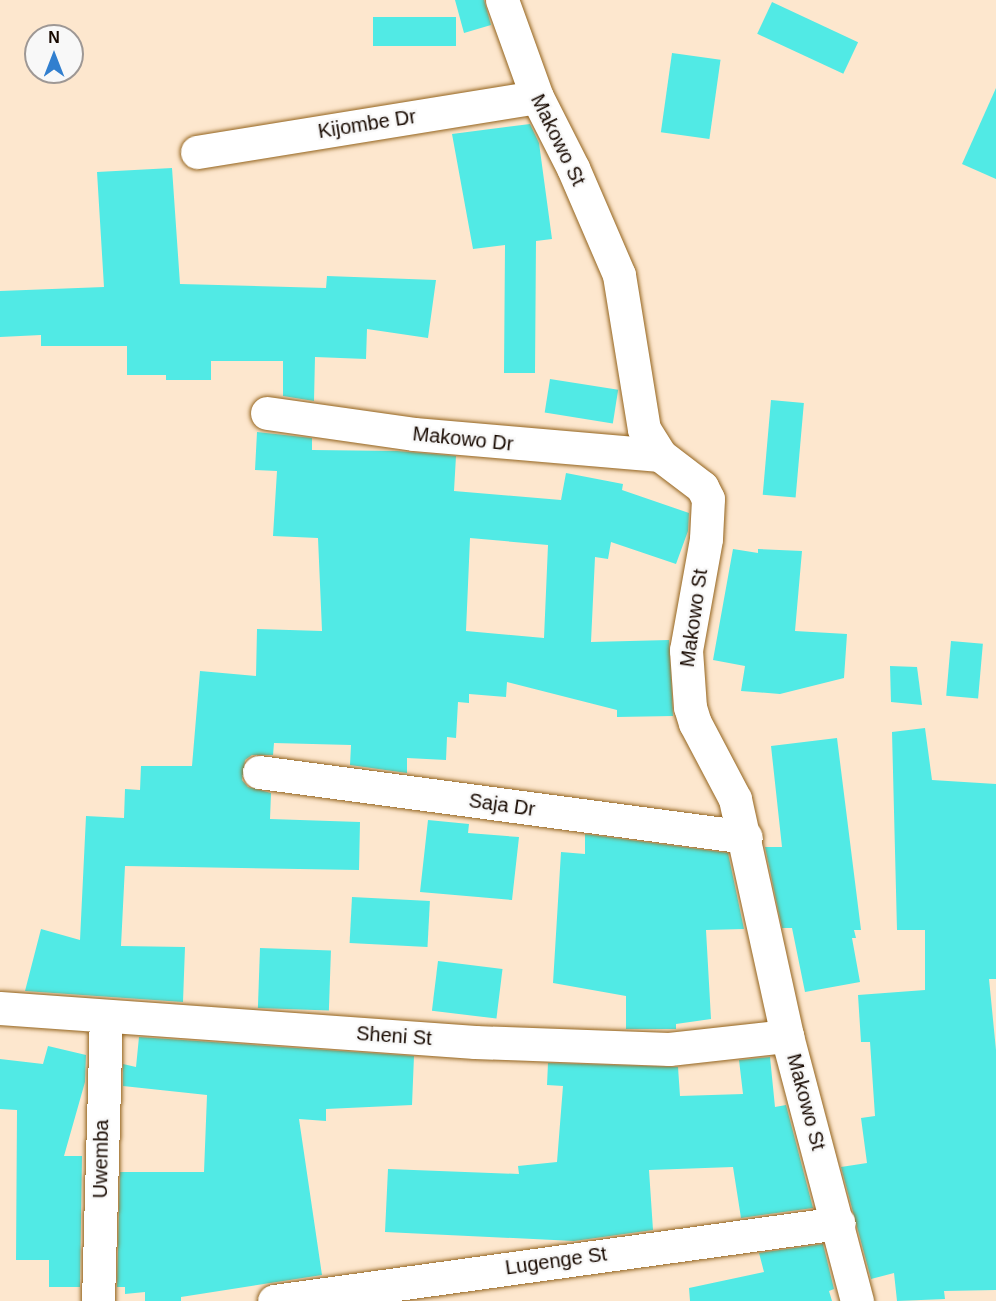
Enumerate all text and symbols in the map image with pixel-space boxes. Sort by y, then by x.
north arrow [24,24,84,84]
text: N [48,29,60,46]
street label: Makowo St [526,90,590,190]
street label: Kijombe Dr [316,104,418,144]
street label: Makowo Dr [411,422,515,456]
street label: Makowo St [675,567,713,669]
street label: Saja Dr [467,788,537,822]
street label: Sheni St [355,1021,433,1051]
street label: Makowo St [782,1051,830,1153]
street label: Uwemba [88,1119,114,1199]
street label: Lugenge St [504,1242,608,1280]

